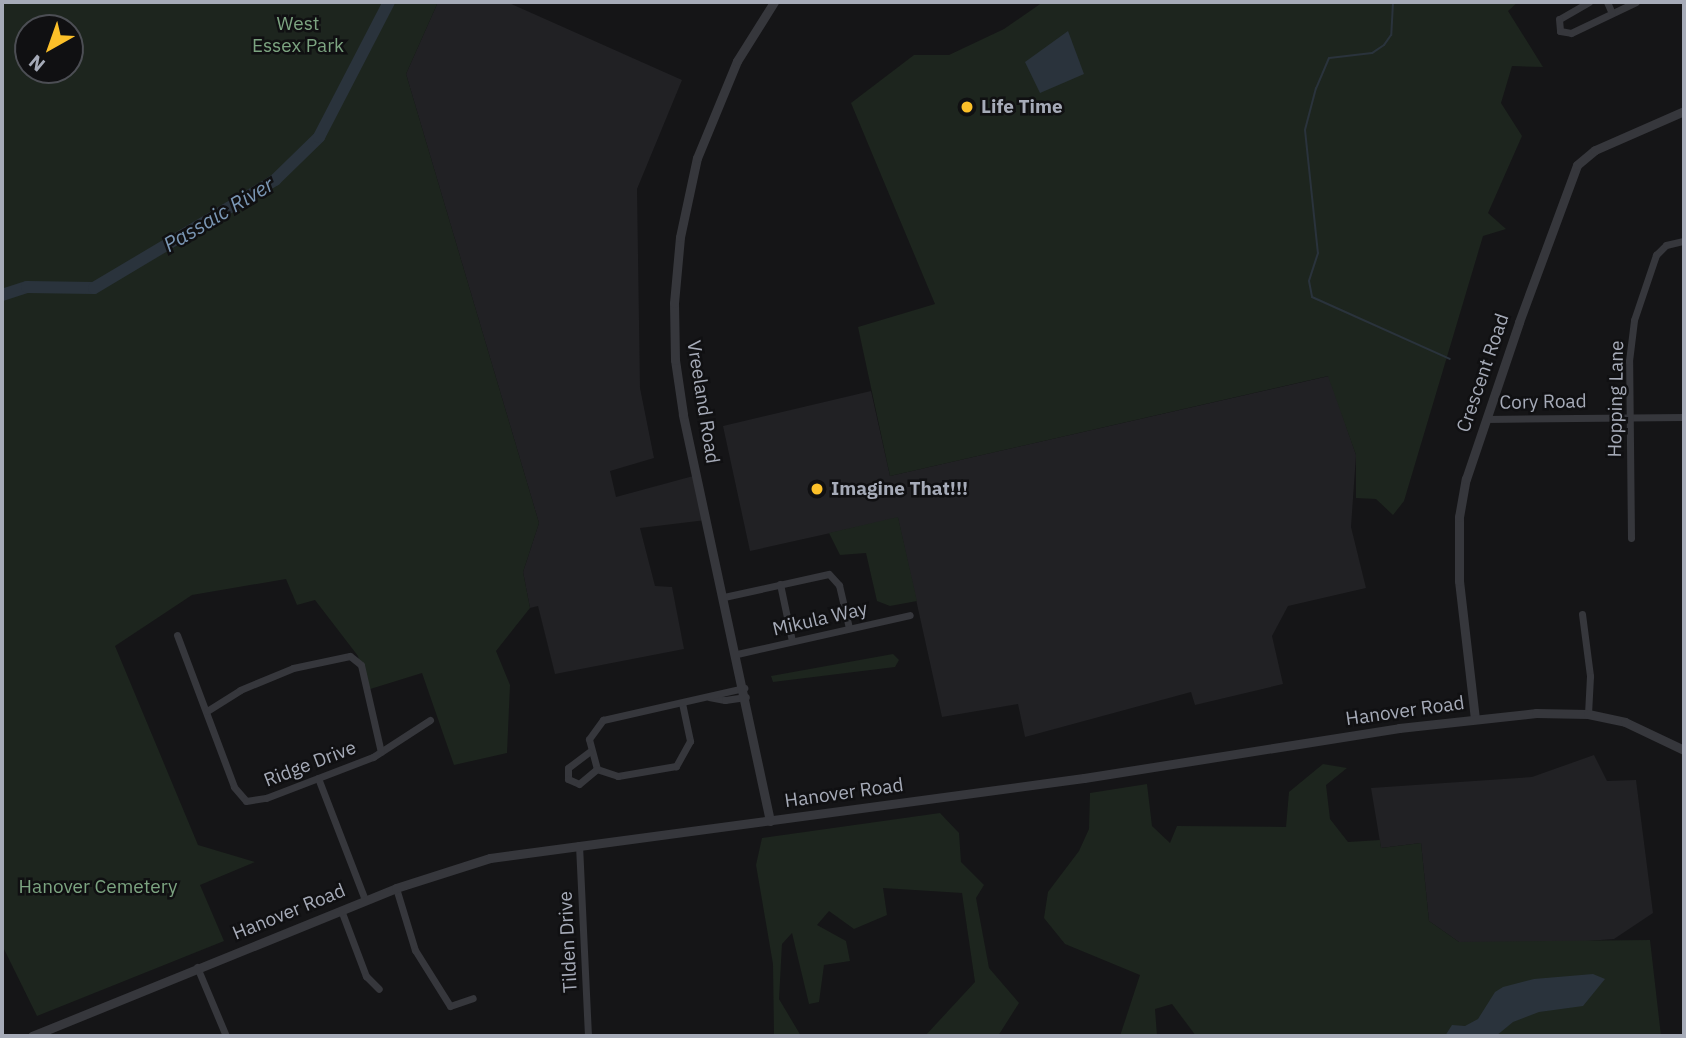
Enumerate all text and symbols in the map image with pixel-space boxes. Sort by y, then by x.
park label: West Essex Park [252,13,344,57]
north arrow [14,14,84,84]
text: N [24,50,50,77]
place label: Life Time [981,96,1063,118]
marker: Life Time [959,99,975,115]
water label: Passaic River [158,171,278,257]
street label: Crescent Road [1452,311,1514,435]
street label: Vreeland Road [682,339,724,465]
street label: Hopping Lane [1604,340,1628,458]
street label: Cory Road [1499,390,1587,414]
place label: Imagine That!!! [831,478,968,500]
marker: Imagine That!!! [809,481,825,497]
street label: Mikula Way [770,597,870,641]
street label: Hanover Road [1344,691,1466,731]
street label: Ridge Drive [261,736,359,792]
street label: Hanover Road [783,773,905,813]
park label: Hanover Cemetery [19,876,177,898]
street label: Hanover Road [229,879,349,945]
street label: Tilden Drive [554,891,582,993]

